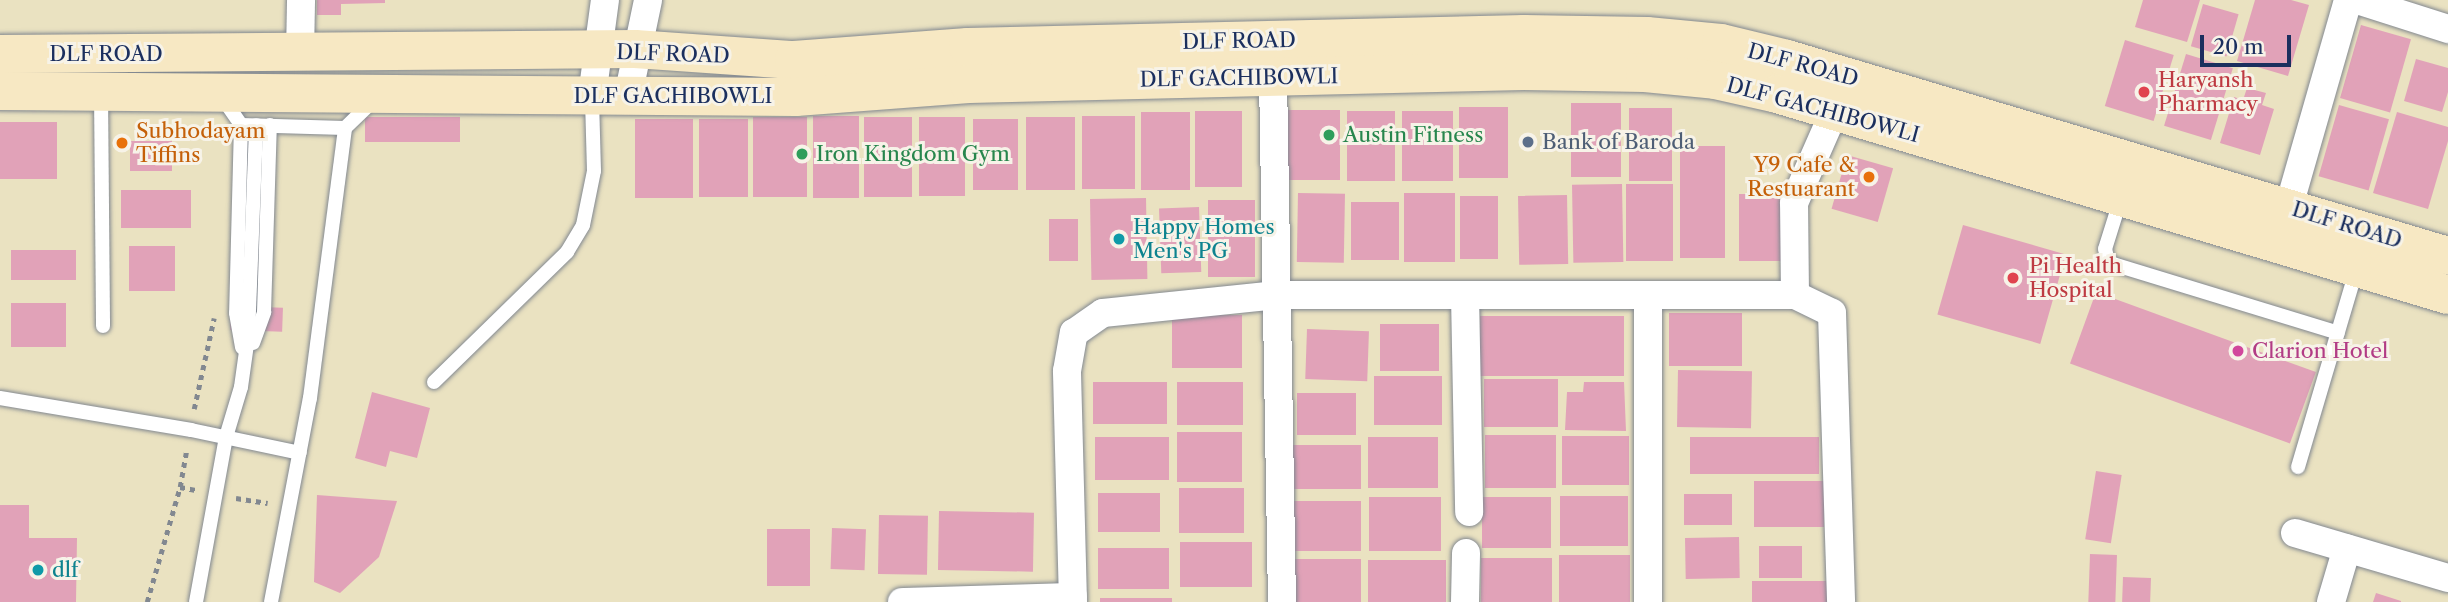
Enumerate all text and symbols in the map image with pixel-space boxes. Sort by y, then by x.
scale bar [2203,21,2294,65]
street label: DLF ROAD [1182,27,1296,55]
text: 20 m [2213,34,2264,59]
street label: DLF ROAD [1745,38,1861,92]
street label: DLF ROAD [615,39,731,69]
street label: DLF ROAD [49,41,163,67]
street label: DLF GACHIBOWLI [1139,64,1339,92]
place label: Haryansh Pharmacy [2158,67,2258,117]
street label: DLF GACHIBOWLI [1723,72,1923,148]
street label: DLF GACHIBOWLI [573,83,773,109]
marker: Haryansh Pharmacy [2136,84,2152,100]
place label: Subhodayam Tiffins [136,118,265,168]
place label: Austin Fitness [1343,122,1483,148]
marker: Austin Fitness [1321,127,1337,143]
place label: Bank of Baroda [1542,129,1696,155]
marker: Bank of Baroda [1520,134,1536,150]
marker: Subhodayam Tiffins [114,135,130,151]
place label: Iron Kingdom Gym [816,141,1010,167]
marker: Iron Kingdom Gym [794,146,810,162]
place label: Y9 Cafe & Restuarant [1747,152,1855,202]
marker: Y9 Cafe & Restuarant [1861,169,1877,185]
street label: DLF ROAD [2289,196,2405,254]
place label: Happy Homes Men's PG [1133,214,1275,264]
marker: Happy Homes Men's PG [1111,231,1127,247]
place label: Pi Health Hospital [2029,253,2122,303]
marker: Pi Health Hospital [2003,268,2023,288]
place label: Clarion Hotel [2252,338,2388,364]
marker: Clarion Hotel [2230,343,2246,359]
place label: dlf [52,557,79,583]
marker: dlf [30,562,46,578]

